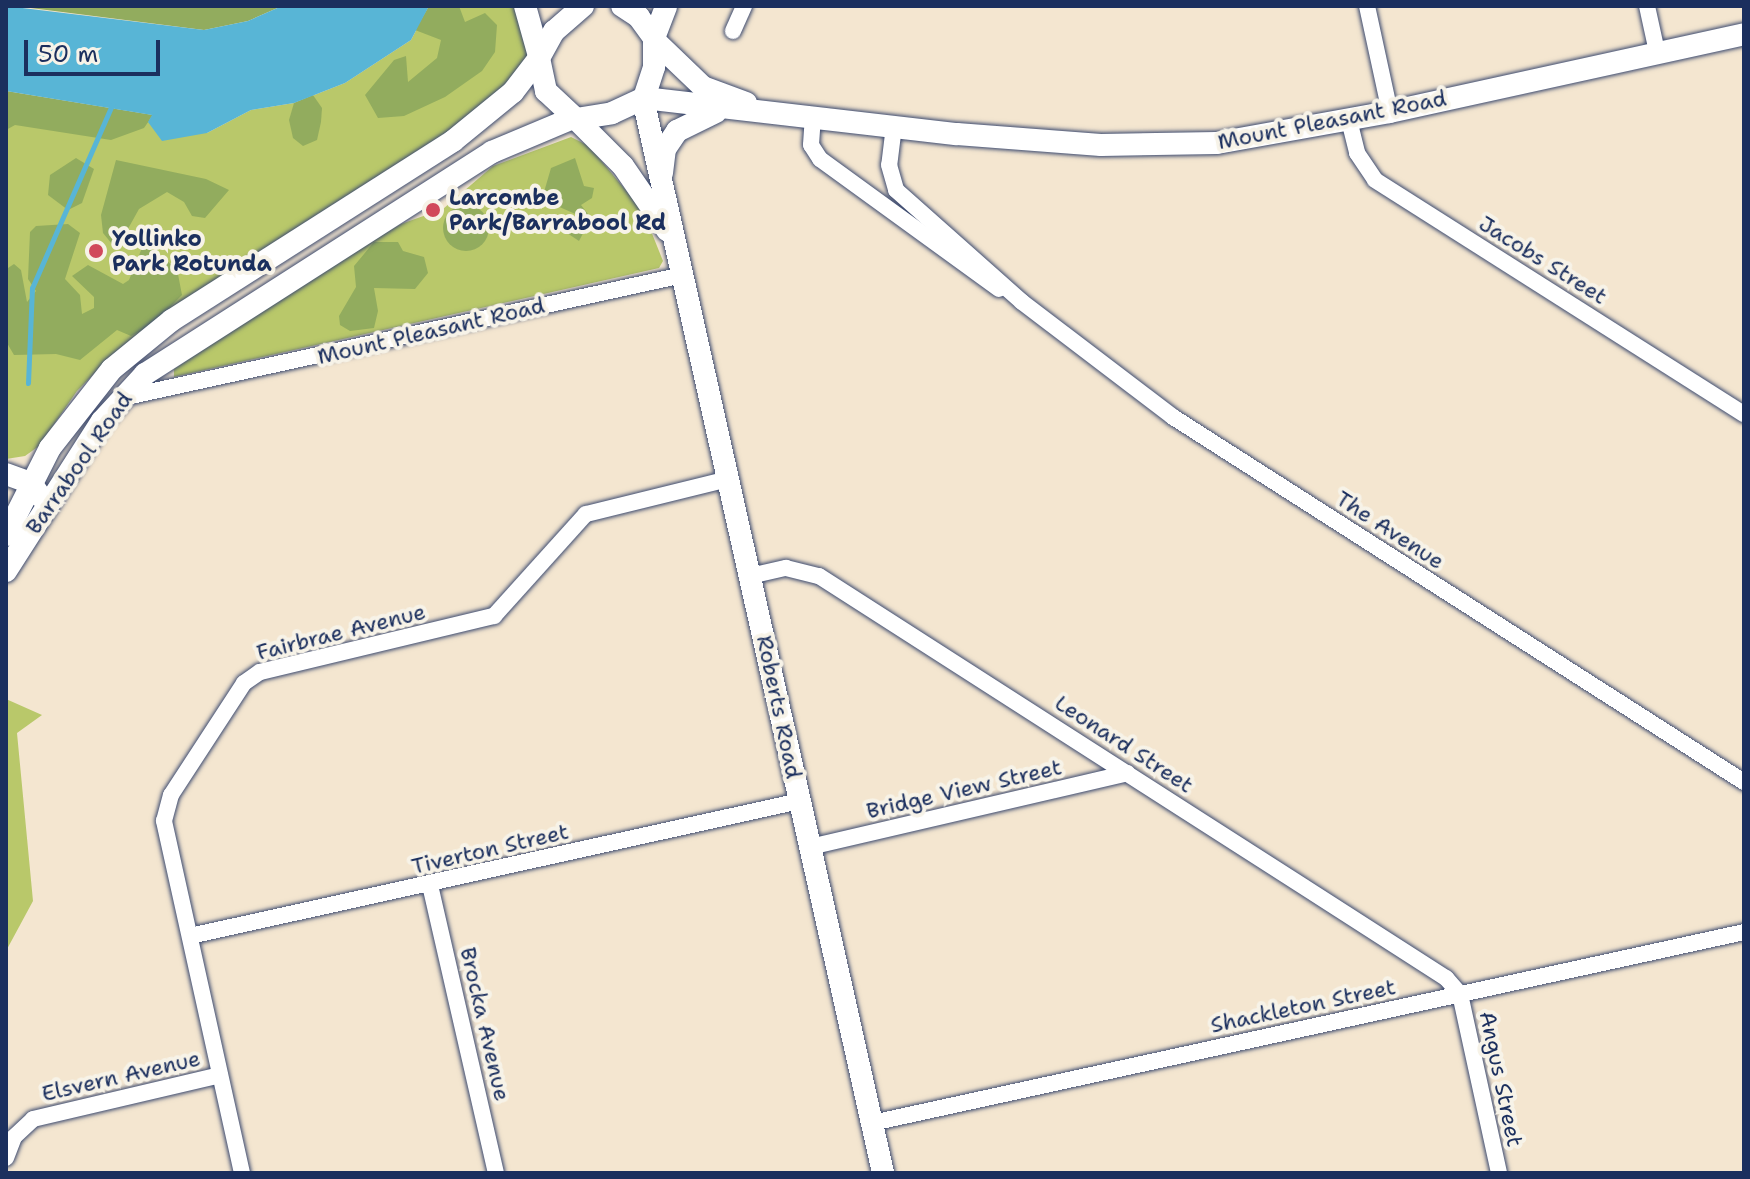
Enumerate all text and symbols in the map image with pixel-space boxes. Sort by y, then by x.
scale bar [28,24,164,74]
text: 50 m [38,38,98,70]
street label: Mount Pleasant Road [1215,85,1449,155]
place label: Larcombe Park/Barrabool Rd [449,184,666,236]
marker: Larcombe Park/Barrabool Rd [424,201,442,219]
street label: Jacobs Street [1474,210,1612,310]
place label: Yollinko Park Rotunda [112,225,272,276]
marker: Yollinko Park Rotunda [87,242,105,260]
street label: Mount Pleasant Road [315,292,547,370]
street label: Barrabool Road [20,387,138,539]
street label: The Avenue [1331,485,1449,575]
street label: Fairbrae Avenue [254,598,428,666]
street label: Roberts Road [751,633,807,781]
street label: Leonard Street [1050,689,1198,799]
street label: Bridge View Street [864,754,1064,824]
street label: Tiverton Street [409,818,571,880]
street label: Brocka Avenue [454,945,516,1103]
street label: Shackleton Street [1208,973,1398,1039]
street label: Angus Street [1474,1009,1528,1149]
street label: Elsvern Avenue [39,1045,203,1107]

